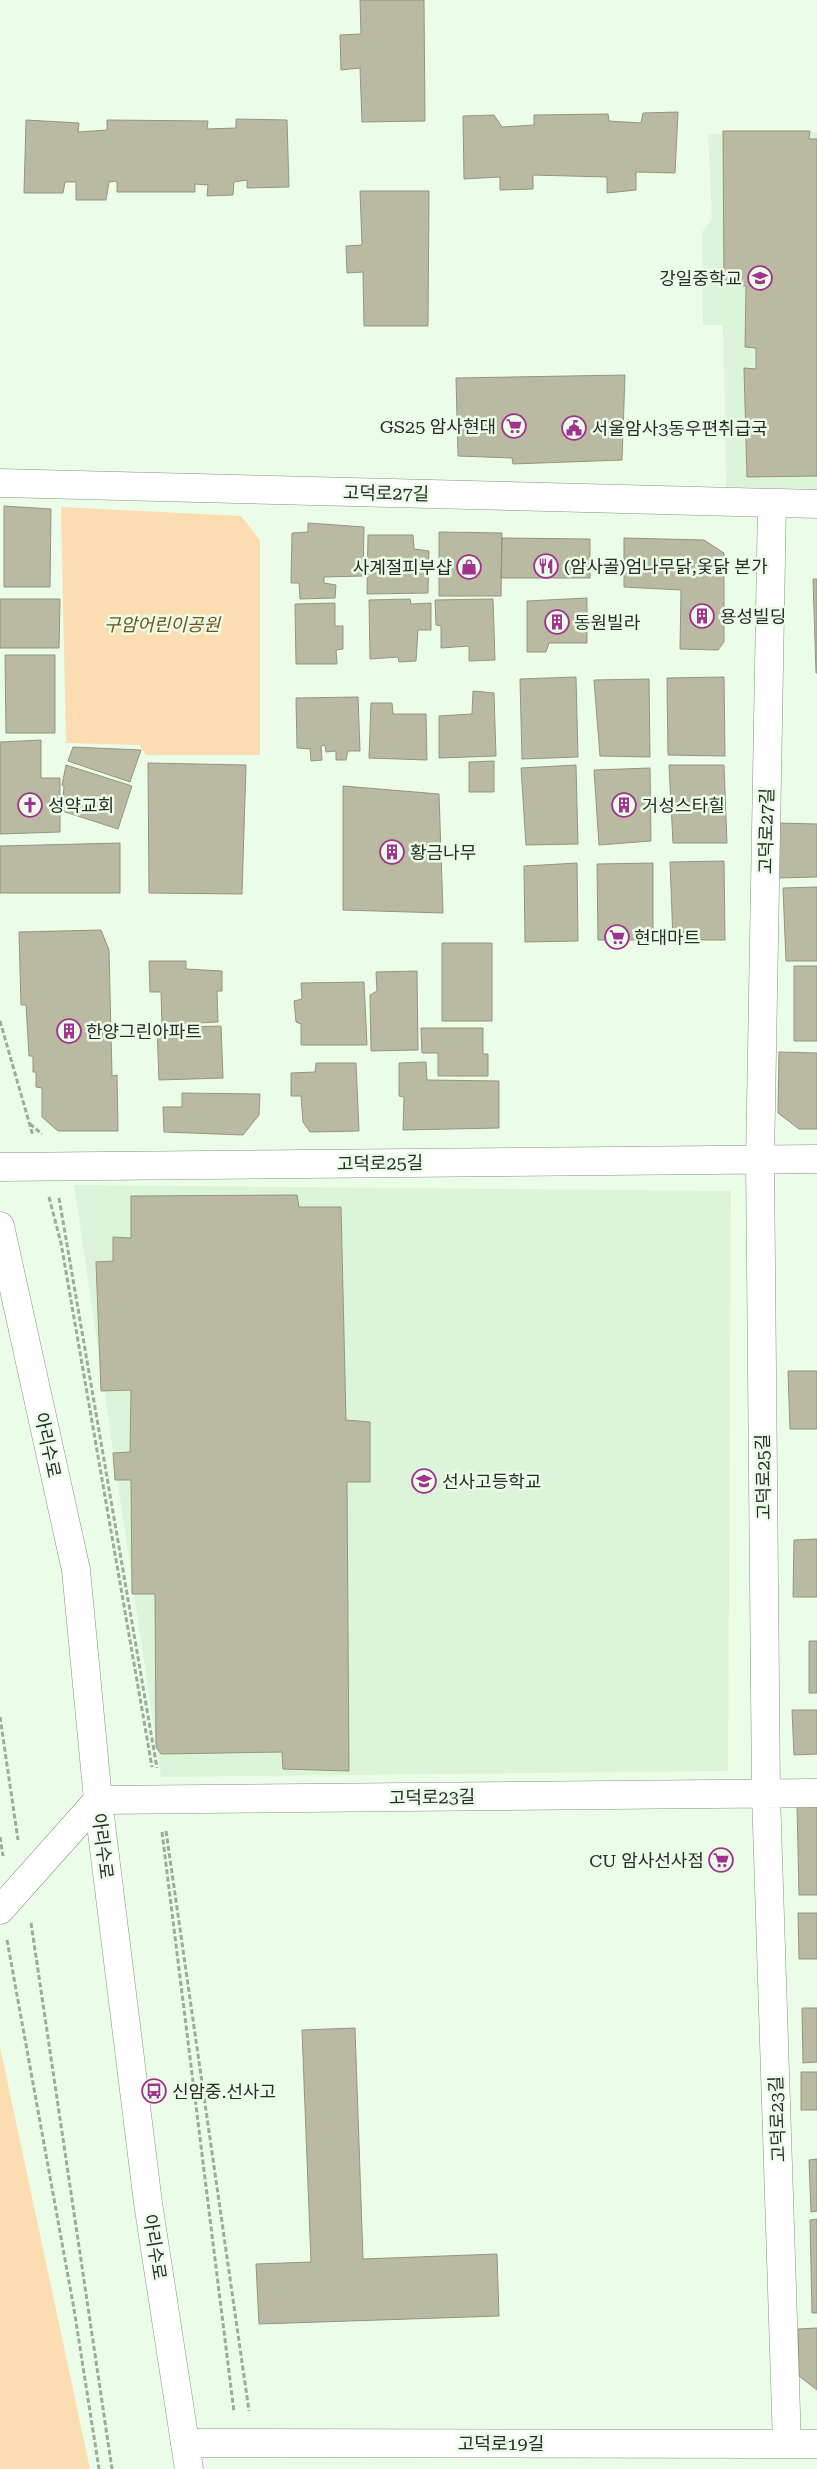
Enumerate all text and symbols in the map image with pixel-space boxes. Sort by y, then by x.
school or university icon: 강일중학교 [747,265,773,291]
place label: 강일중학교 [659,268,742,289]
supermarket icon: GS25 암사현대 [501,413,527,439]
public building icon: 서울암사3동우편취급국 [561,415,587,441]
place label: GS25 암사현대 [380,416,496,437]
place label: 서울암사3동우편취급국 [592,418,768,439]
street label: 고덕로27길 [343,482,429,504]
restaurant icon: (암사골)엄나무닭,옻닭 본가 [533,553,559,579]
shop icon: 사계절피부샵 [456,554,482,580]
place label: (암사골)엄나무닭,옻닭 본가 [564,556,768,577]
place label: 사계절피부샵 [353,557,452,578]
building icon: 용성빌딩 [689,603,715,629]
place label: 용성빌딩 [720,606,786,627]
building icon: 동원빌라 [544,609,570,635]
place label: 동원빌라 [574,612,641,633]
park label: 구암어린이공원 [104,614,221,635]
street label: 고덕로27길 [755,788,777,874]
church icon: 성약교회 [17,792,43,818]
building icon: 거성스타힐 [611,792,637,818]
place label: 성약교회 [48,795,114,816]
place label: 거성스타힐 [642,795,725,816]
building icon: 황금나무 [379,839,405,865]
place label: 황금나무 [410,842,476,863]
supermarket icon: 현대마트 [604,924,630,950]
place label: 현대마트 [634,927,700,948]
building icon: 한양그린아파트 [56,1018,82,1044]
place label: 한양그린아파트 [86,1021,202,1042]
street label: 고덕로25길 [337,1152,423,1174]
street label: 아리수로 [31,1410,65,1480]
street label: 고덕로25길 [752,1434,774,1520]
school or university icon: 선사고등학교 [411,1468,437,1494]
place label: 선사고등학교 [442,1471,541,1492]
street label: 고덕로23길 [389,1786,475,1808]
street label: 아리수로 [89,1812,117,1880]
supermarket icon: CU 암사선사점 [708,1847,734,1873]
place label: CU 암사선사점 [589,1850,704,1871]
street label: 고덕로23길 [765,2075,789,2163]
bus stop icon: 신암중.선사고 [141,2078,167,2104]
place label: 신암중.선사고 [172,2081,276,2102]
street label: 아리수로 [139,2213,171,2281]
street label: 고덕로19길 [458,2433,544,2454]

